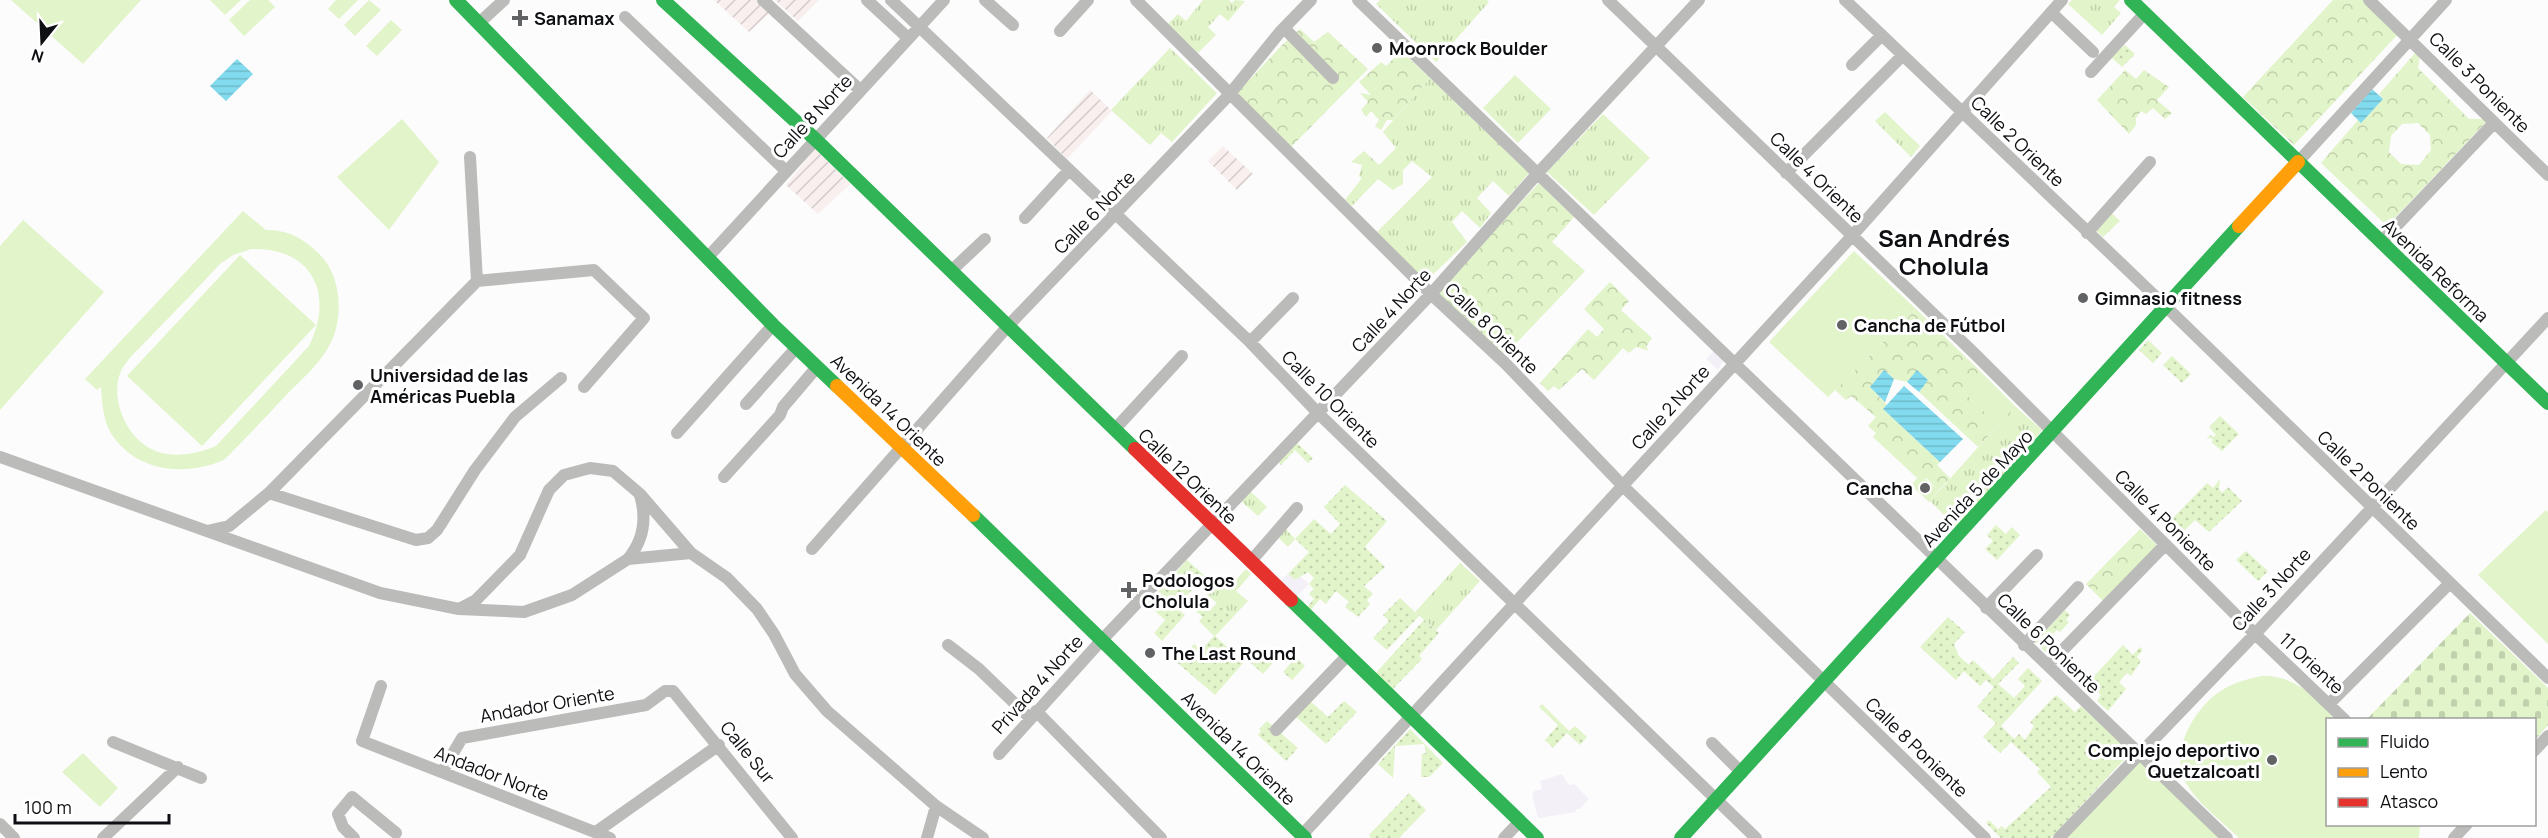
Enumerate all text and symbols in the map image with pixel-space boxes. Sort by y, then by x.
place label: Sanamax [534,6,614,30]
marker: Sanamax [511,9,529,27]
north arrow [12,12,72,72]
street label: Calle 3 Poniente [2424,26,2536,138]
place label: Moonrock Boulder [1389,36,1548,60]
marker: Moonrock Boulder [1370,41,1384,55]
text: N [28,44,46,69]
street label: Calle 8 Norte [767,69,857,163]
street label: Calle 2 Oriente [1966,90,2070,192]
street label: Calle 4 Oriente [1765,126,1869,228]
street label: Calle 6 Norte [1048,165,1140,259]
street label: Avenida Reforma [2378,213,2494,327]
district label: San Andrés Cholula [1878,221,2010,282]
street label: Calle 4 Norte [1346,263,1436,357]
street label: Calle 8 Oriente [1440,277,1544,379]
place label: Gimnasio fitness [2095,286,2242,310]
marker: Gimnasio fitness [2076,291,2090,305]
place label: Cancha de Fútbol [1854,313,2006,337]
marker: Cancha de Fútbol [1835,318,1849,332]
street label: Calle 10 Oriente [1277,345,1385,453]
street label: Avenida 14 Oriente [826,349,952,471]
street label: Calle 2 Norte [1626,360,1714,454]
place label: Universidad de las Américas Puebla [370,363,528,408]
marker: Universidad de las Américas Puebla [351,378,365,392]
street label: Calle 12 Oriente [1134,423,1242,529]
street label: Avenida 5 de Mayo [1916,424,2038,552]
street label: Calle 2 Poniente [2312,425,2426,535]
street label: Calle 4 Poniente [2110,464,2222,576]
place label: Cancha [1846,476,1913,500]
marker: Cancha [1918,481,1932,495]
street label: Calle 3 Norte [2226,542,2316,636]
place label: Podologos Cholula [1142,568,1235,613]
marker: Podologos Cholula [1120,581,1138,599]
street label: Calle 6 Poniente [1992,588,2106,698]
street label: 11 Oriente [2275,627,2349,699]
street label: Privada 4 Norte [986,629,1088,739]
place label: The Last Round [1162,641,1296,665]
marker: The Last Round [1143,646,1157,660]
street label: Andador Oriente [478,680,616,728]
street label: Avenida 14 Oriente [1177,686,1301,810]
street label: Calle 8 Poniente [1860,692,1974,802]
street label: Calle Sur [715,716,781,789]
legend [2326,718,2536,826]
text: Fluido [2380,729,2429,753]
place label: Complejo deportivo Quetzalcoatl [2088,738,2260,783]
street label: Andador Norte [431,740,553,806]
marker: Complejo deportivo Quetzalcoatl [2265,753,2279,767]
text: Lento [2380,759,2428,783]
scale bar [15,787,170,825]
text: Atasco [2380,789,2438,813]
text: 100 m [24,795,72,819]

